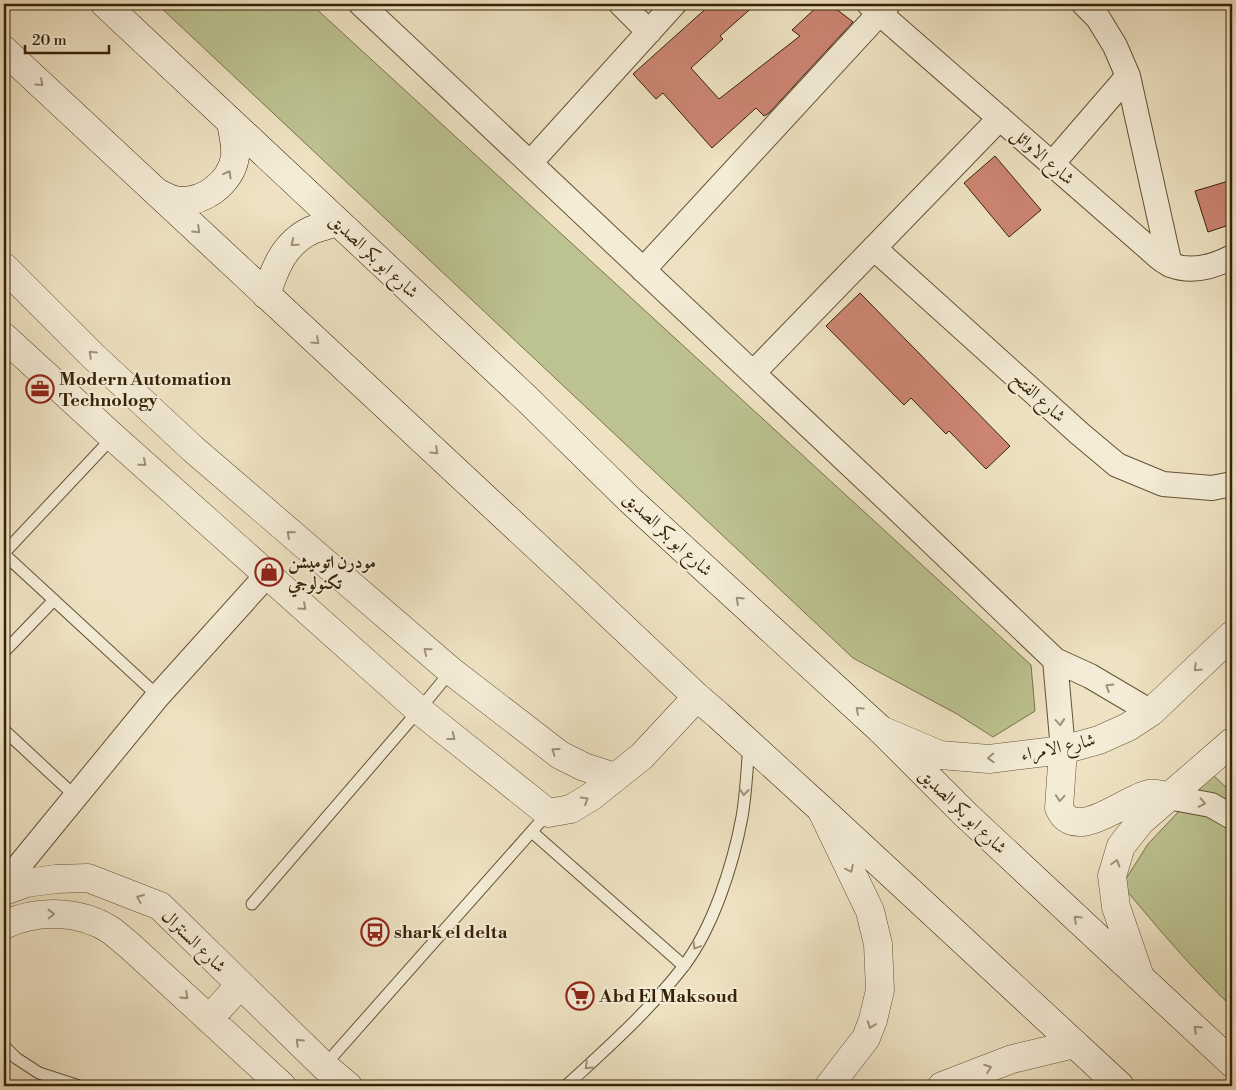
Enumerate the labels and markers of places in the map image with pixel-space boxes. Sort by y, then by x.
place label: Modern Automation Technology [59,368,231,412]
office icon: Modern Automation Technology [25,374,55,404]
place label: مودرن اتوميشن تكنولوجي [287,551,376,598]
shop icon: مودرن اتوميشن تكنولوجي [254,557,284,587]
bus stop icon: shark el delta [360,917,390,947]
place label: shark el delta [394,921,508,944]
supermarket icon: Abd El Maksoud [565,981,595,1011]
place label: Abd El Maksoud [598,985,738,1008]

